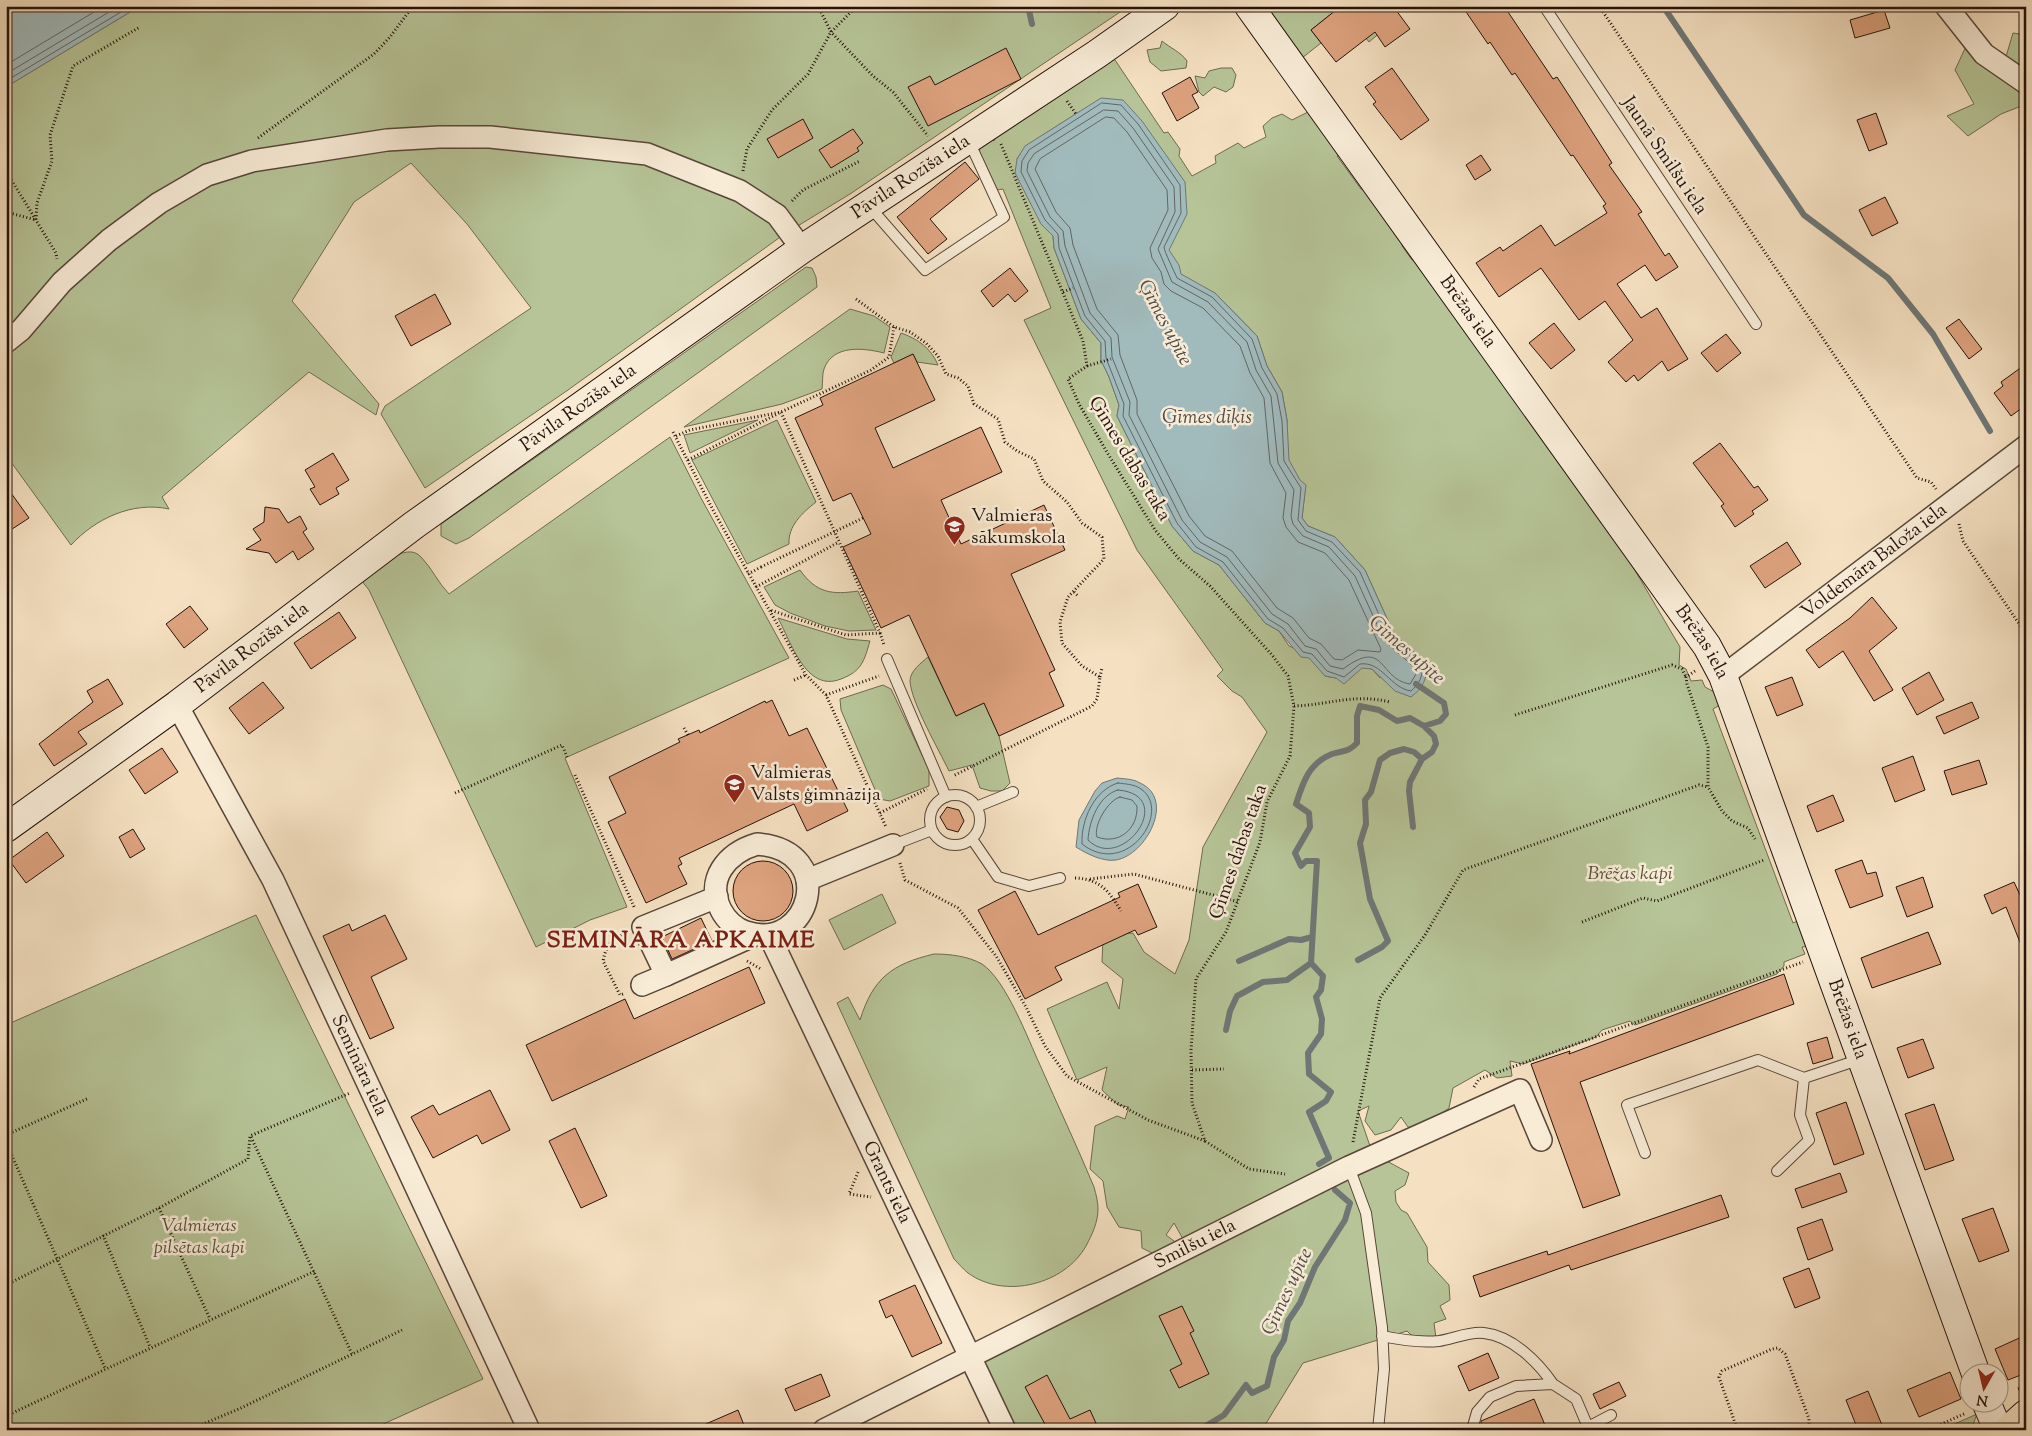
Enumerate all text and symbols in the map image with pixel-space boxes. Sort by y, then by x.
street label: Jaunā Smilšu iela [1614,91,1714,221]
street label: Pāvila Rozīša iela [846,128,976,226]
street label: Brēžas iela [1433,270,1503,354]
water label: Ģīmes upīte [1129,275,1199,371]
street label: Pāvila Rozīša iela [515,357,642,459]
street label: Ģīmes dabas taka [1081,391,1177,527]
water label: Ģīmes dīķis [1162,404,1252,433]
street label: Voldemāra Baloža iela [1796,497,1953,625]
place label: Valmieras sākumskola [971,503,1066,552]
school or university icon: Valmieras sākumskola [943,515,967,546]
street label: Pāvila Rozīša iela [189,596,315,700]
street label: Brēžas iela [1668,599,1736,684]
water label: Ģīmes upīte [1361,609,1451,693]
place label: Valmieras Valsts ģimnāzija [750,760,881,809]
school or university icon: Valmieras Valsts ģimnāzija [722,772,746,803]
street label: Ģīmes dabas taka [1203,781,1275,923]
park label: Brēžas kapi [1588,861,1673,888]
district label: SEMINĀRA APKAIME [546,924,816,958]
street label: Brēžas iela [1820,975,1874,1063]
street label: Semināra iela [324,1010,395,1121]
street label: Grants iela [856,1136,918,1228]
street label: Smilšu iela [1149,1212,1241,1276]
park label: Valmieras pilsētas kapi [154,1213,245,1262]
water label: Ģīmes upīte [1255,1244,1321,1340]
north arrow [1960,1364,2010,1414]
text: N [1976,1388,1989,1410]

